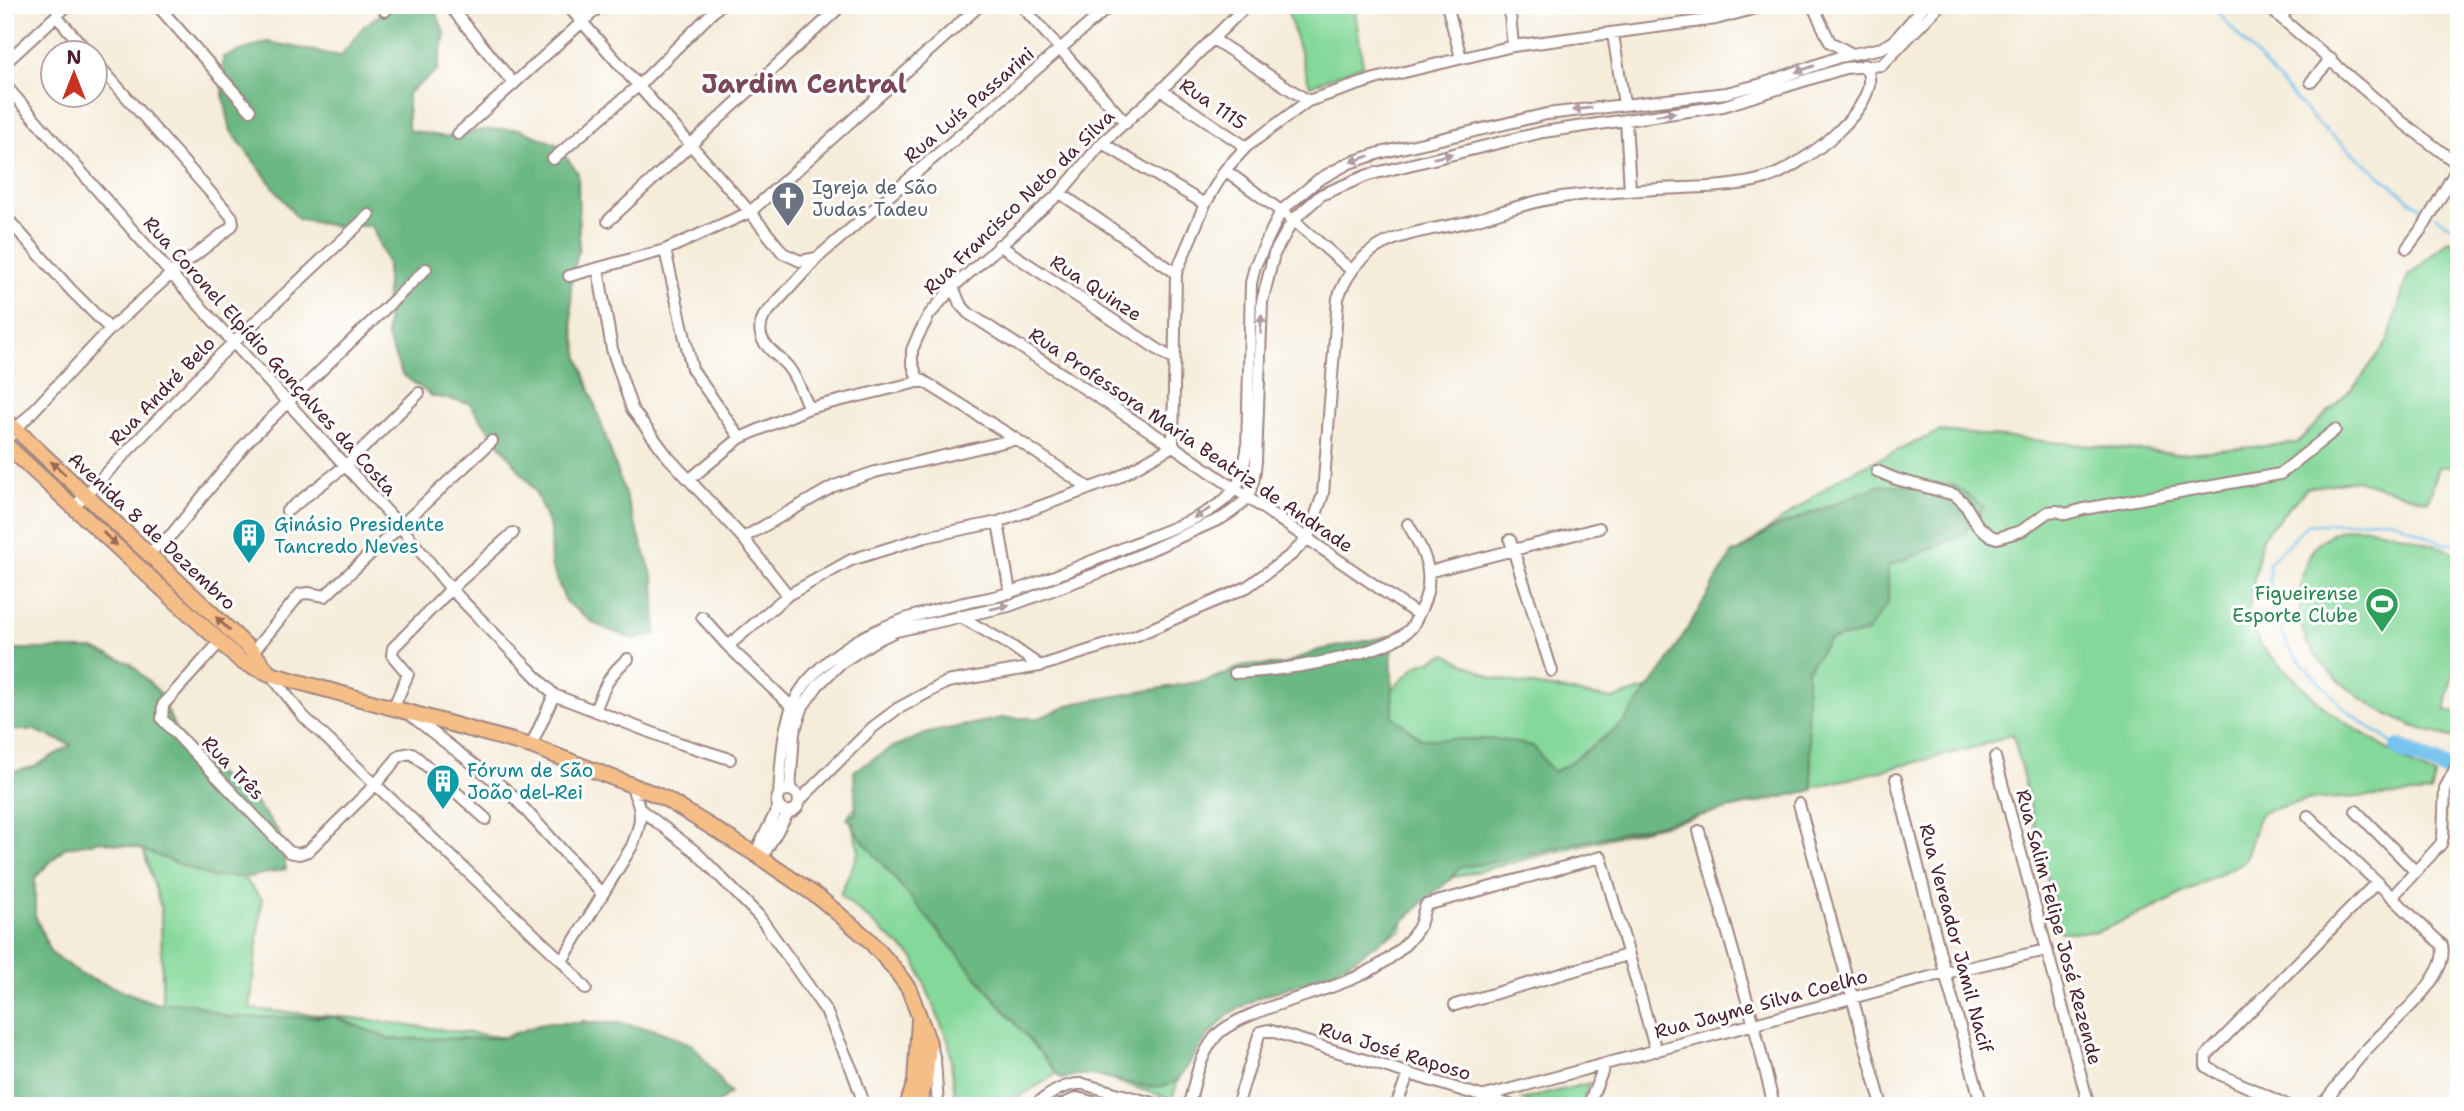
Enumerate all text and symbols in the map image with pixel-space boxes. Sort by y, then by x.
north arrow [38,38,108,108]
street label: Rua Luís Passarini [899,41,1039,169]
text: N [66,45,82,70]
one-way arrow [1794,64,1815,75]
district label: Jardim Central [701,66,907,101]
street label: Rua 1115 [1175,72,1251,136]
street label: Rua Francisco Neto da Silva [918,104,1120,300]
one-way arrow [1570,104,1592,115]
one-way arrow [1655,108,1677,119]
one-way arrow [1432,150,1454,161]
one-way arrow [1349,154,1370,165]
place label: Igreja de São Judas Tadeu [812,175,937,222]
church icon: Igreja de São Judas Tadeu [769,179,807,228]
street label: Rua Coronel Elpídio Gonçalves da Costa [138,211,402,501]
street label: Rua Quinze [1045,249,1147,327]
one-way arrow [1255,313,1267,335]
street label: Rua Professora Maria Beatriz de Andrade [1024,322,1358,558]
street label: Rua André Belo [103,331,221,451]
street label: Avenida 8 de Dezembro [63,447,241,615]
one-way arrow [50,460,67,476]
one-way arrow [1192,507,1212,519]
place label: Ginásio Presidente Tancredo Neves [274,512,445,559]
building icon: Ginásio Presidente Tancredo Neves [230,516,268,565]
one-way arrow [101,531,118,547]
place label: Figueirense Esporte Clube [2232,581,2358,628]
sports icon: Figueirense Esporte Clube [2363,585,2401,634]
one-way arrow [989,601,1011,612]
one-way arrow [215,617,232,633]
street label: Rua Três [196,731,270,805]
place label: Fórum de São João del-Rei [467,758,593,805]
building icon: Fórum de São João del-Rei [424,762,462,811]
street label: Rua Salim Felipe José Rezende [2010,787,2108,1067]
street label: Rua Vereador Jamil Nacif [1913,821,1999,1056]
street label: Rua Jayme Silva Coelho [1651,963,1871,1045]
street label: Rua José Raposo [1316,1016,1474,1086]

